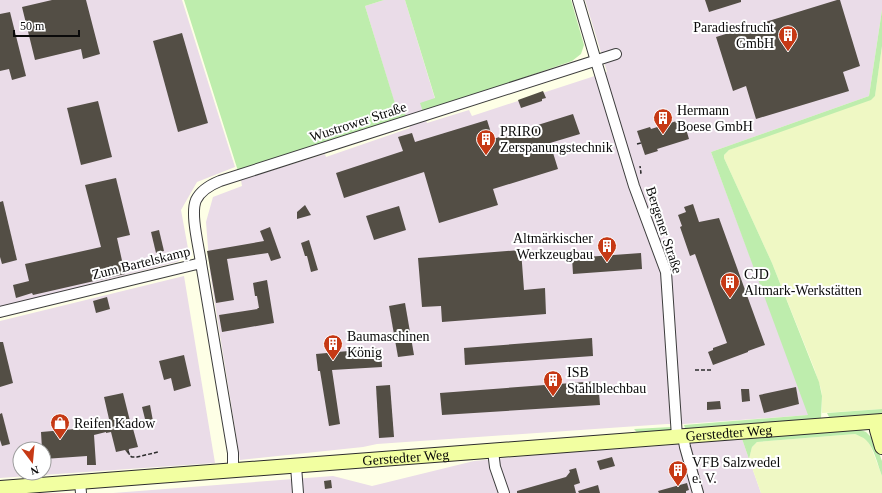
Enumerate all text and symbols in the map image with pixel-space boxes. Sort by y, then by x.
scale bar [14,12,79,38]
text: 50 m [20,19,45,33]
place label: Paradiesfrucht GmbH [693,20,774,51]
building icon: Paradiesfrucht GmbH [777,24,799,52]
street label: Wustrower Straße [308,99,408,145]
place label: Hermann Boese GmbH [677,103,753,134]
building icon: Hermann Boese GmbH [652,107,674,135]
place label: PRIRO Zerspanungstechnik [500,124,613,155]
building icon: PRIRO Zerspanungstechnik [475,128,497,156]
street label: Bergener Straße [643,185,685,275]
place label: Altmärkischer Werkzeugbau [513,231,593,262]
building icon: Altmärkischer Werkzeugbau [596,235,618,263]
street label: Zum Bartelskamp [90,244,192,282]
place label: CJD Altmark-Werkstätten [744,267,862,298]
building icon: CJD Altmark-Werkstätten [719,271,741,299]
place label: Baumaschinen König [347,329,429,360]
building icon: Baumaschinen König [322,333,344,361]
place label: ISB Stahlblechbau [567,365,646,396]
building icon: ISB Stahlblechbau [542,369,564,397]
shop icon: Reifen Kadow [49,412,71,440]
place label: Reifen Kadow [74,416,156,431]
street label: Gerstedter Weg [685,422,773,443]
north arrow [12,441,52,481]
street label: Gerstedter Weg [362,446,450,468]
place label: VFB Salzwedel e. V. [692,455,780,486]
building icon: VFB Salzwedel e. V. [667,459,689,487]
text: N [29,464,40,477]

